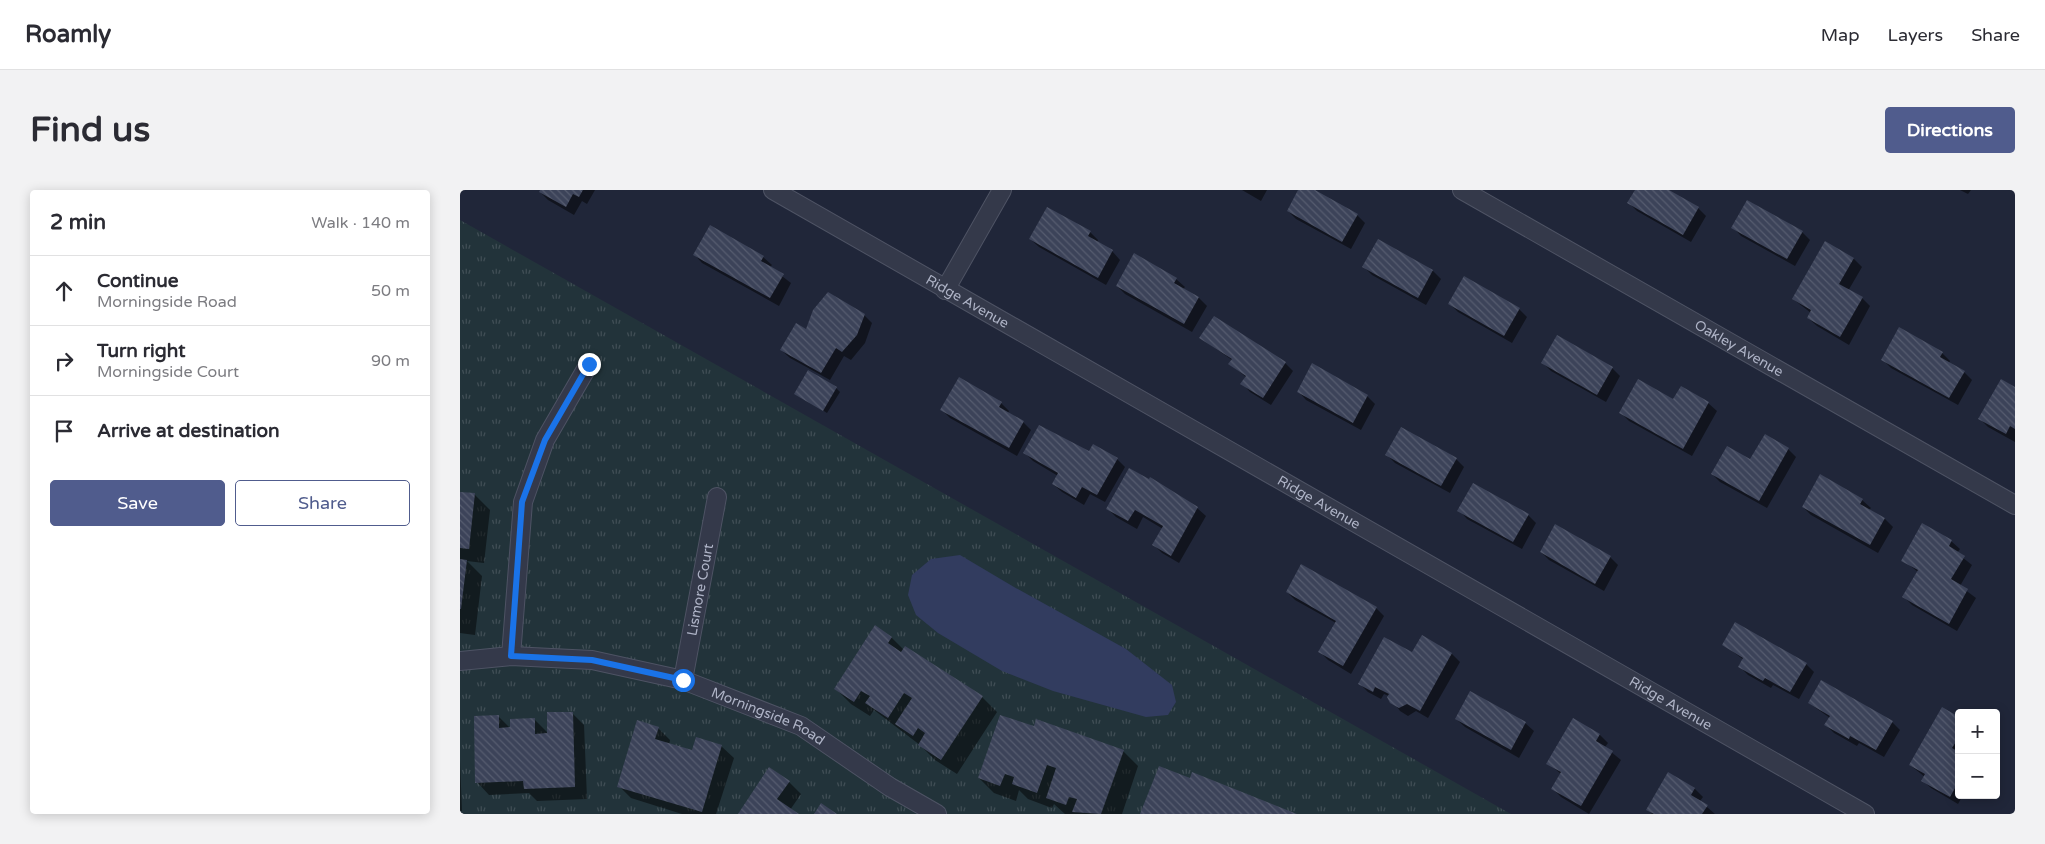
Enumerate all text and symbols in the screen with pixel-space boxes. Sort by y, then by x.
text: Roamly [25,20,111,49]
text: Map [1821,24,1860,46]
text: Layers [1888,24,1943,46]
text: Share [1971,24,2020,46]
button: Directions [1885,107,2015,153]
text: Find us [30,109,150,151]
text: 2 min [50,210,106,235]
text: Walk · 140 m [311,213,410,233]
text: Continue [97,270,179,292]
street label: Ridge Avenue [923,271,1012,332]
icon: ahead [50,277,78,305]
text: 50 m [371,281,410,301]
text: Morningside Road [97,292,237,312]
street label: Oakley Avenue [1692,316,1786,380]
text: Turn right [97,340,185,362]
icon: right [50,347,78,375]
text: 90 m [371,351,410,371]
route end [578,353,601,376]
text: Morningside Court [97,362,239,382]
icon: arrive [50,417,78,445]
text: Arrive at destination [97,420,280,442]
street label: Ridge Avenue [1274,472,1363,533]
button: Save [50,480,225,526]
button: Share [235,480,410,526]
street label: Lismore Court [683,541,717,637]
route start [672,669,695,692]
street label: Ridge Avenue [1626,673,1715,734]
street label: Morningside Road [709,684,828,749]
map controls [1955,709,2000,799]
button: + [1955,709,2000,754]
button: − [1955,754,2000,799]

